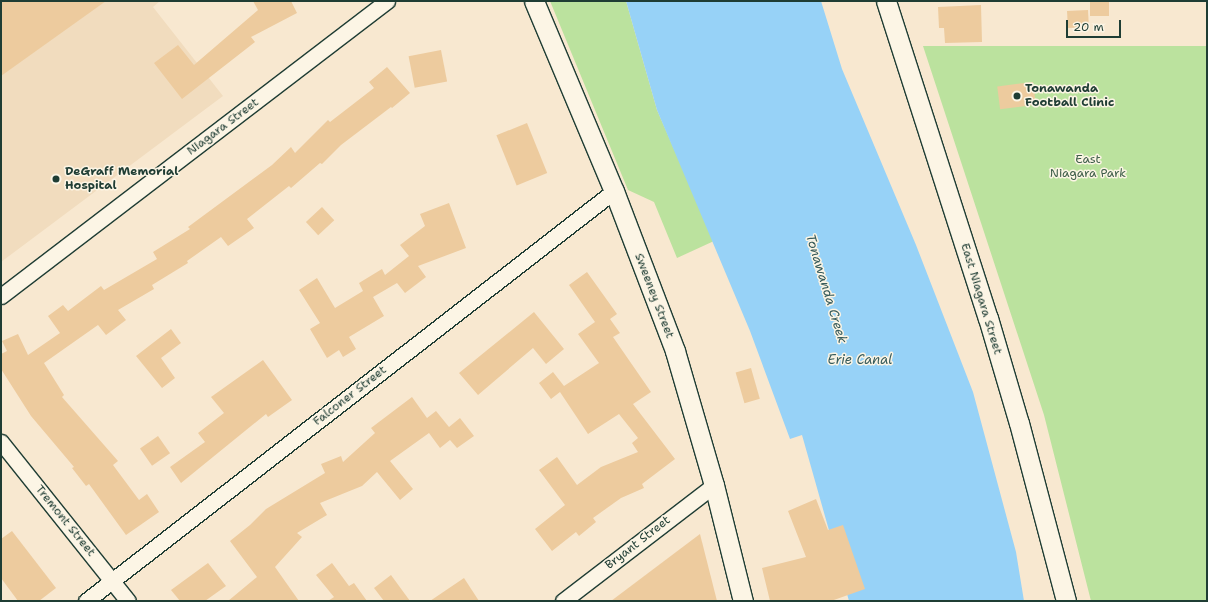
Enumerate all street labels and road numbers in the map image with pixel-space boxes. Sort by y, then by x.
street label: Niagara Street [184,95,262,159]
street label: East Niagara Street [957,242,1005,356]
street label: Sweeney Street [631,251,677,341]
street label: Falconer Street [310,363,390,429]
street label: Tremont Street [32,483,98,559]
street label: Bryant Street [603,513,673,573]

